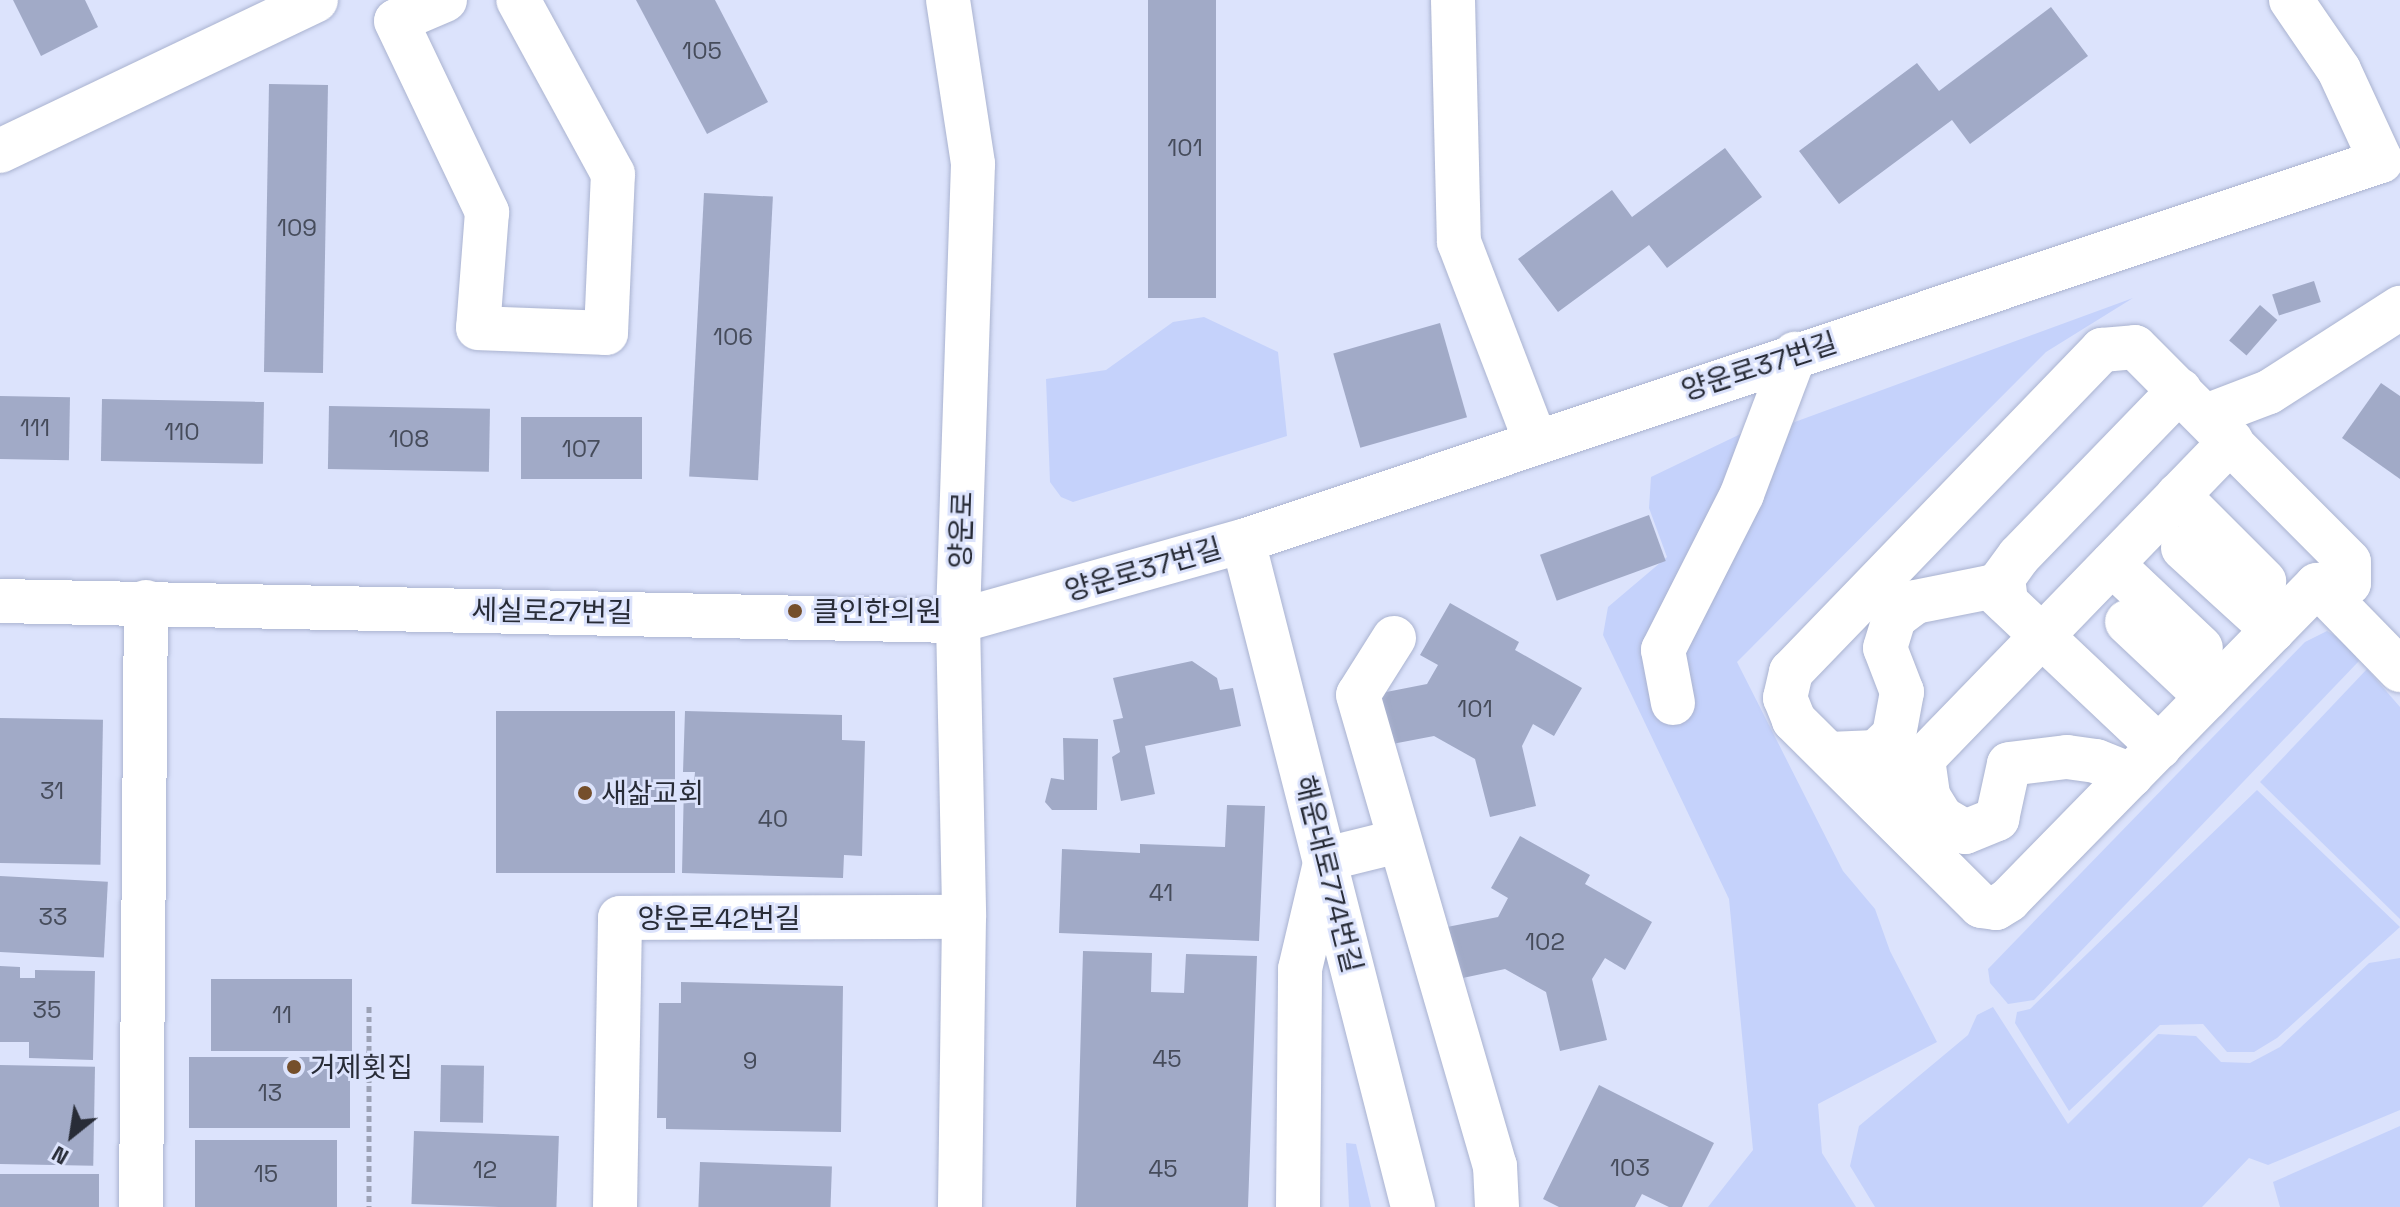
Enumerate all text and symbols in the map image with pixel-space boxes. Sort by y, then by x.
house number: 105 [682,37,722,65]
house number: 101 [1167,134,1203,162]
house number: 109 [277,214,317,242]
house number: 106 [713,323,753,351]
street label: 양운로37번길 [1677,325,1841,407]
house number: 111 [20,414,50,442]
house number: 110 [164,418,200,446]
house number: 108 [389,425,429,453]
house number: 107 [562,435,600,463]
street label: 양운로 [943,491,979,569]
street label: 양운로37번길 [1061,531,1225,607]
street label: 세실로27번길 [471,593,633,629]
place label: 클인한의원 [813,594,942,628]
marker: 클인한의원 [784,600,806,622]
house number: 101 [1457,695,1493,723]
street label: 해운대로774번길 [1288,772,1370,976]
place label: 새삶교회 [601,776,704,810]
house number: 31 [40,777,64,805]
marker: 새삶교회 [576,784,594,802]
house number: 40 [758,805,788,833]
house number: 41 [1149,879,1173,907]
street label: 양운로42번길 [637,901,801,935]
house number: 33 [39,903,67,931]
house number: 102 [1525,928,1565,956]
house number: 35 [33,996,61,1024]
house number: 11 [272,1001,292,1029]
house number: 45 [1152,1045,1182,1073]
house number: 9 [743,1047,757,1075]
place label: 거제횟집 [310,1050,413,1084]
marker: 거제횟집 [285,1058,303,1076]
house number: 13 [258,1079,282,1107]
north arrow [32,1095,112,1175]
text: N [47,1140,73,1172]
house number: 103 [1610,1154,1650,1182]
house number: 45 [1148,1155,1178,1183]
house number: 12 [473,1156,497,1184]
house number: 15 [254,1160,278,1188]

